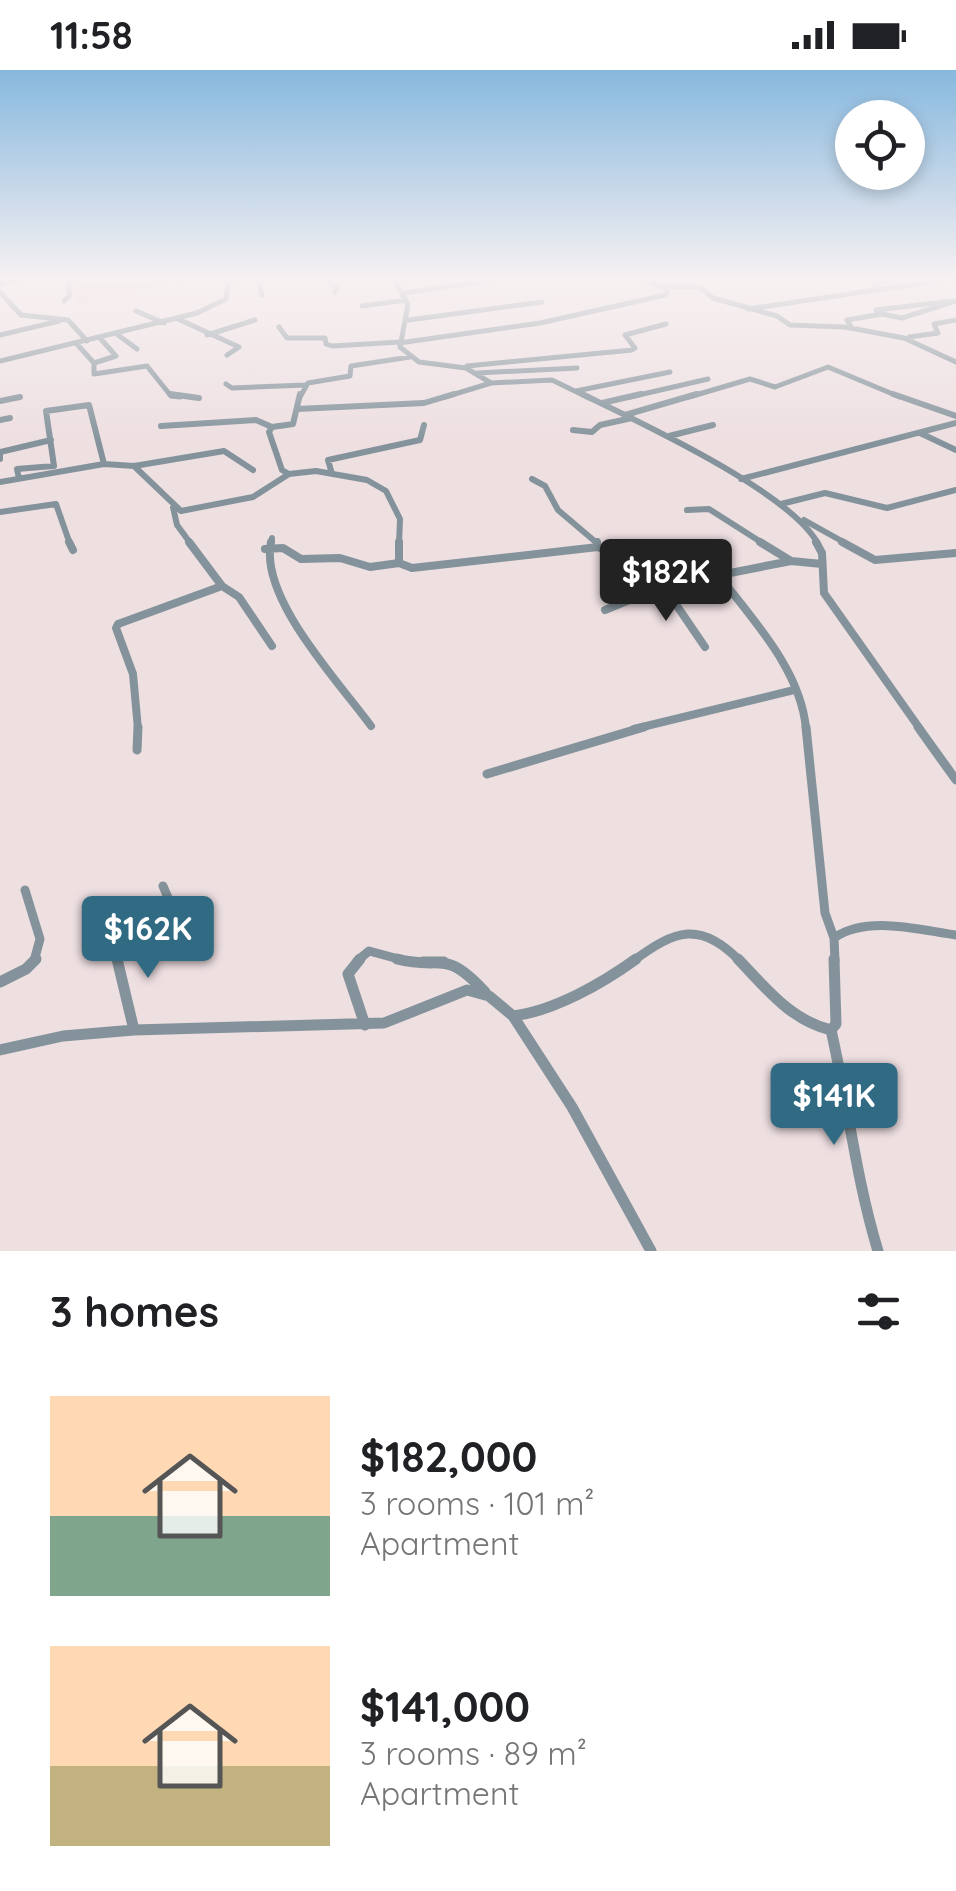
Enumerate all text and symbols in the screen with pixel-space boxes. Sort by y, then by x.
text: 11:58 [50,11,133,59]
map controls [835,100,925,190]
button: locate [835,100,925,190]
pin: $182K [596,539,736,624]
text: $182K [622,551,710,591]
pin: $162K [78,896,218,981]
text: $162K [104,908,192,948]
pin: $141K [764,1063,904,1148]
text: $141K [793,1075,875,1115]
icon: filters [851,1284,906,1339]
text: 3 homes [50,1285,219,1338]
text: $182,000 [360,1430,537,1483]
icon: home [130,1436,250,1556]
text: 3 rooms · 101 m² [360,1483,594,1523]
text: Apartment [360,1523,519,1563]
text: $141,000 [360,1680,530,1733]
icon: home [130,1686,250,1806]
text: 3 rooms · 89 m² [360,1733,587,1773]
text: Apartment [360,1773,519,1813]

